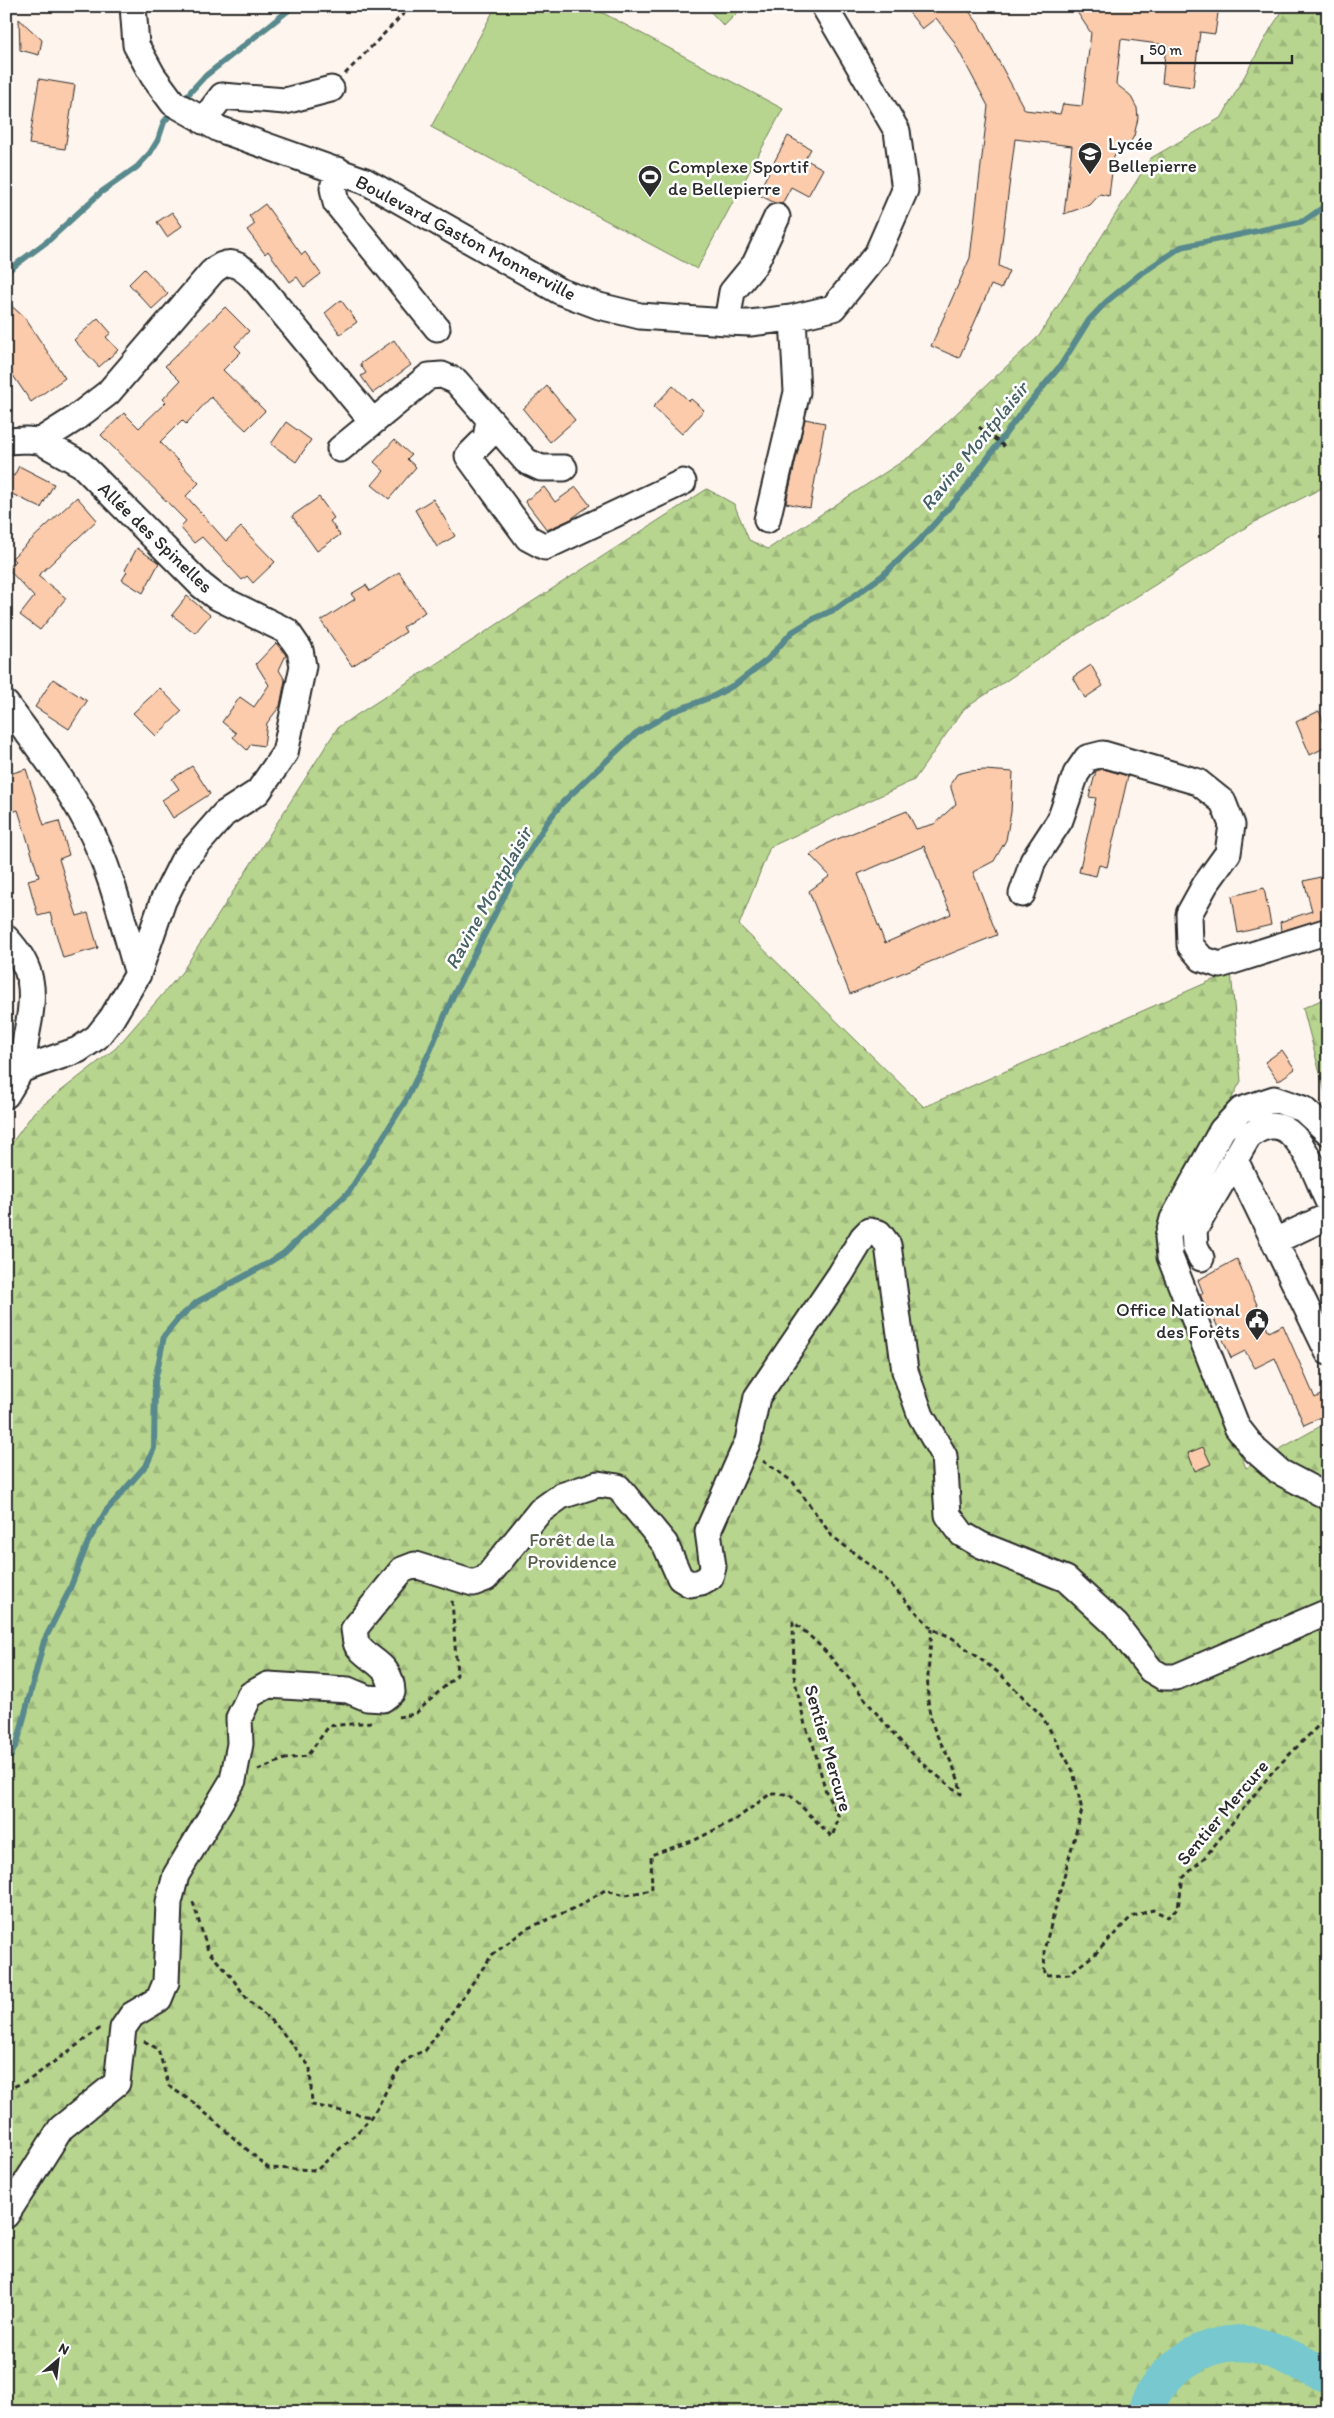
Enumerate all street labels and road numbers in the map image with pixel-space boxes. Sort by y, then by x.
street label: Boulevard Gaston Monnerville [352,169,580,305]
street label: Allée des Spinelles [94,477,218,598]
street label: Sentier Mercure [799,1682,858,1814]
street label: Sentier Mercure [1172,1755,1273,1870]

